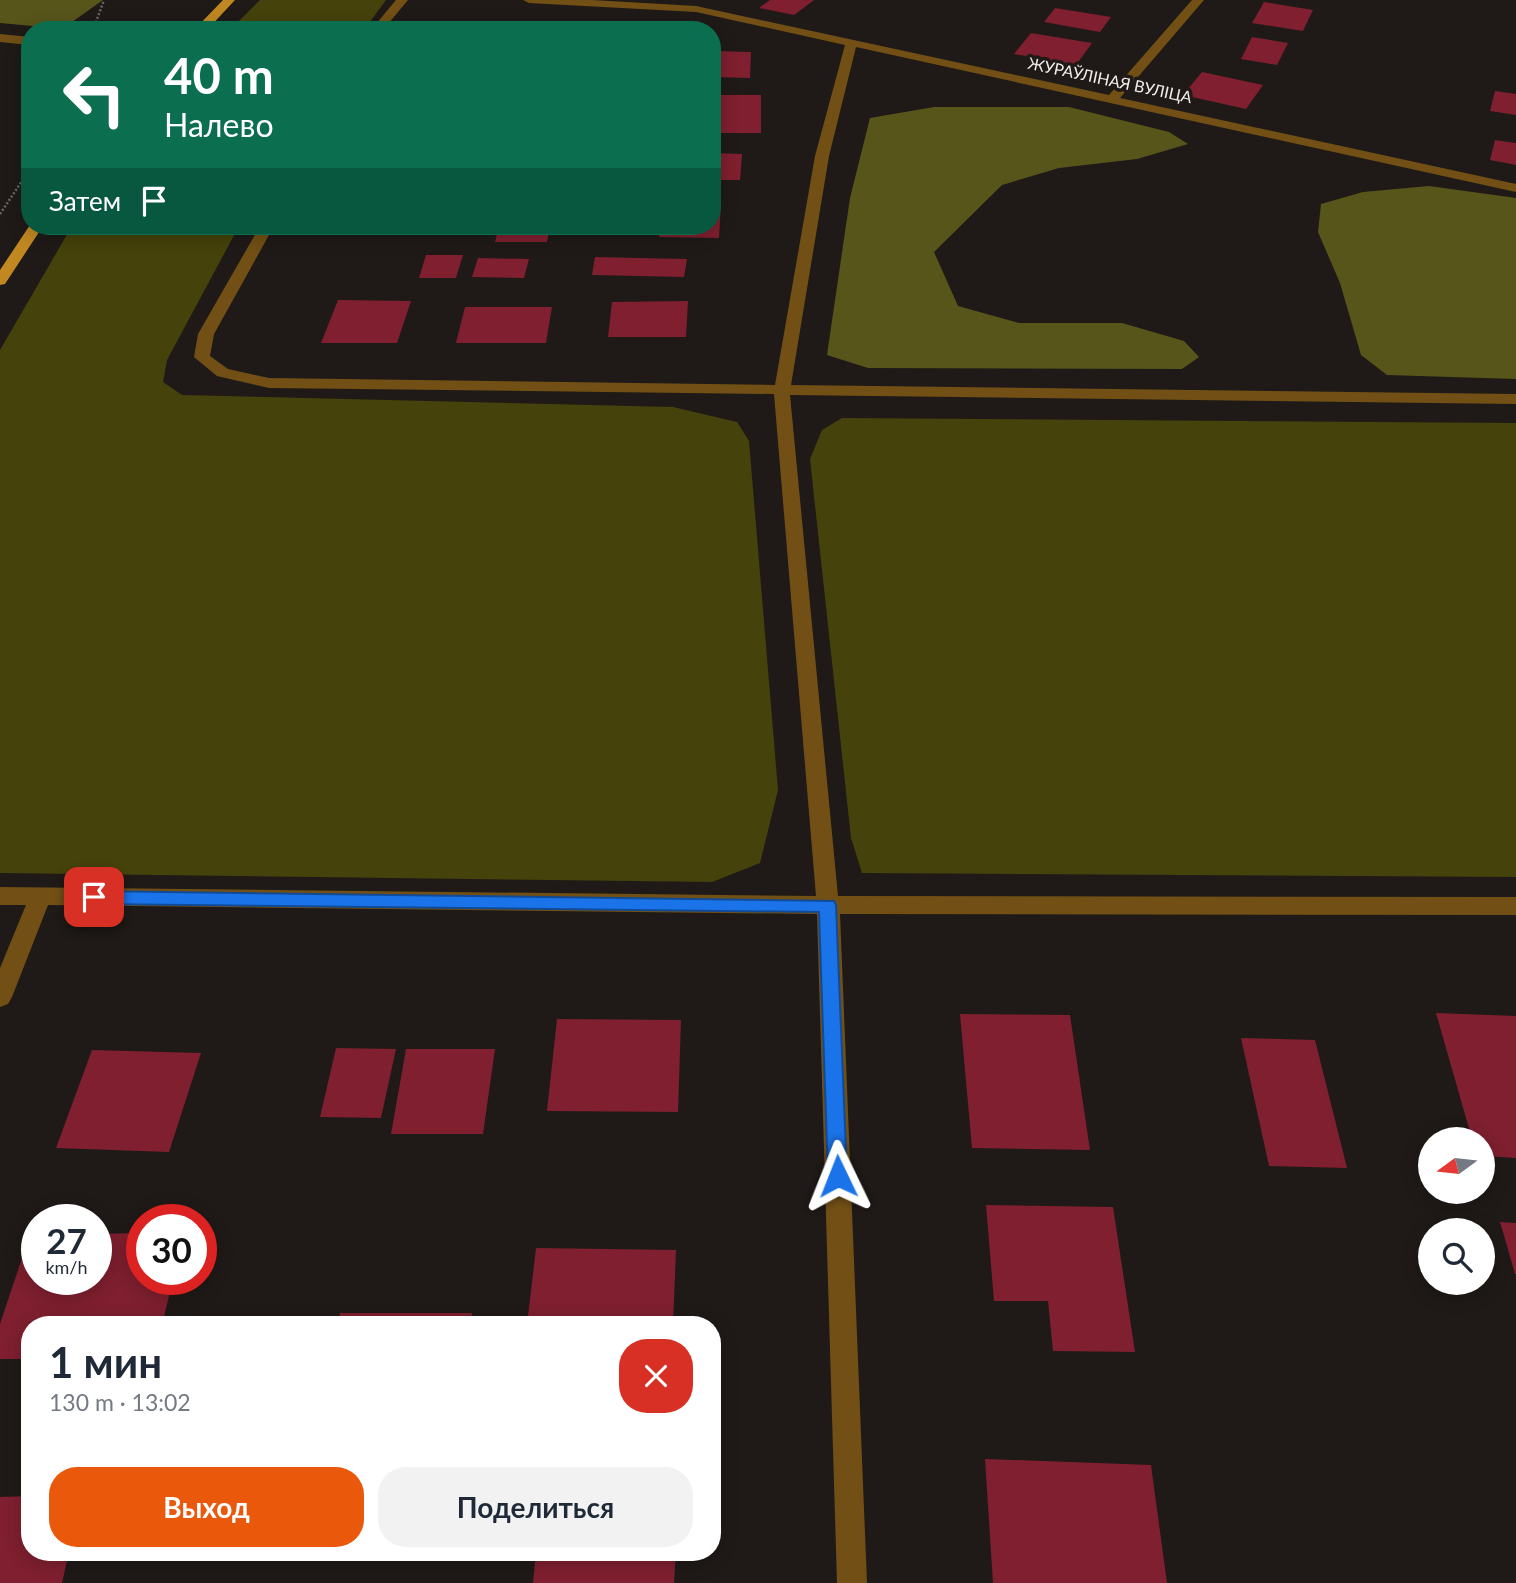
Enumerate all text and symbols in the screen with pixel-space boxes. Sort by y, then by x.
text: 40 m [164,46,274,104]
icon: left [49,49,140,140]
street label: ЖУРАЎЛІНАЯ ВУЛІЦА [1026,53,1194,106]
text: Налево [164,105,274,144]
icon: arrive [135,182,173,220]
text: Затем [49,185,121,217]
pin [64,867,124,927]
icon: arrive [75,878,113,916]
north arrow [1418,1127,1494,1204]
map controls [1418,1127,1495,1295]
position arrow [801,1139,875,1213]
speed limit sign: 30 [126,1204,217,1295]
button: search [1418,1218,1495,1295]
text: 27 [46,1219,87,1261]
text: km/h [45,1256,88,1278]
text: 1 мин [49,1337,162,1387]
button: close [619,1339,693,1413]
text: 130 m · 13:02 [49,1388,191,1416]
button: Выход [49,1467,364,1547]
button: Поделиться [378,1467,693,1547]

